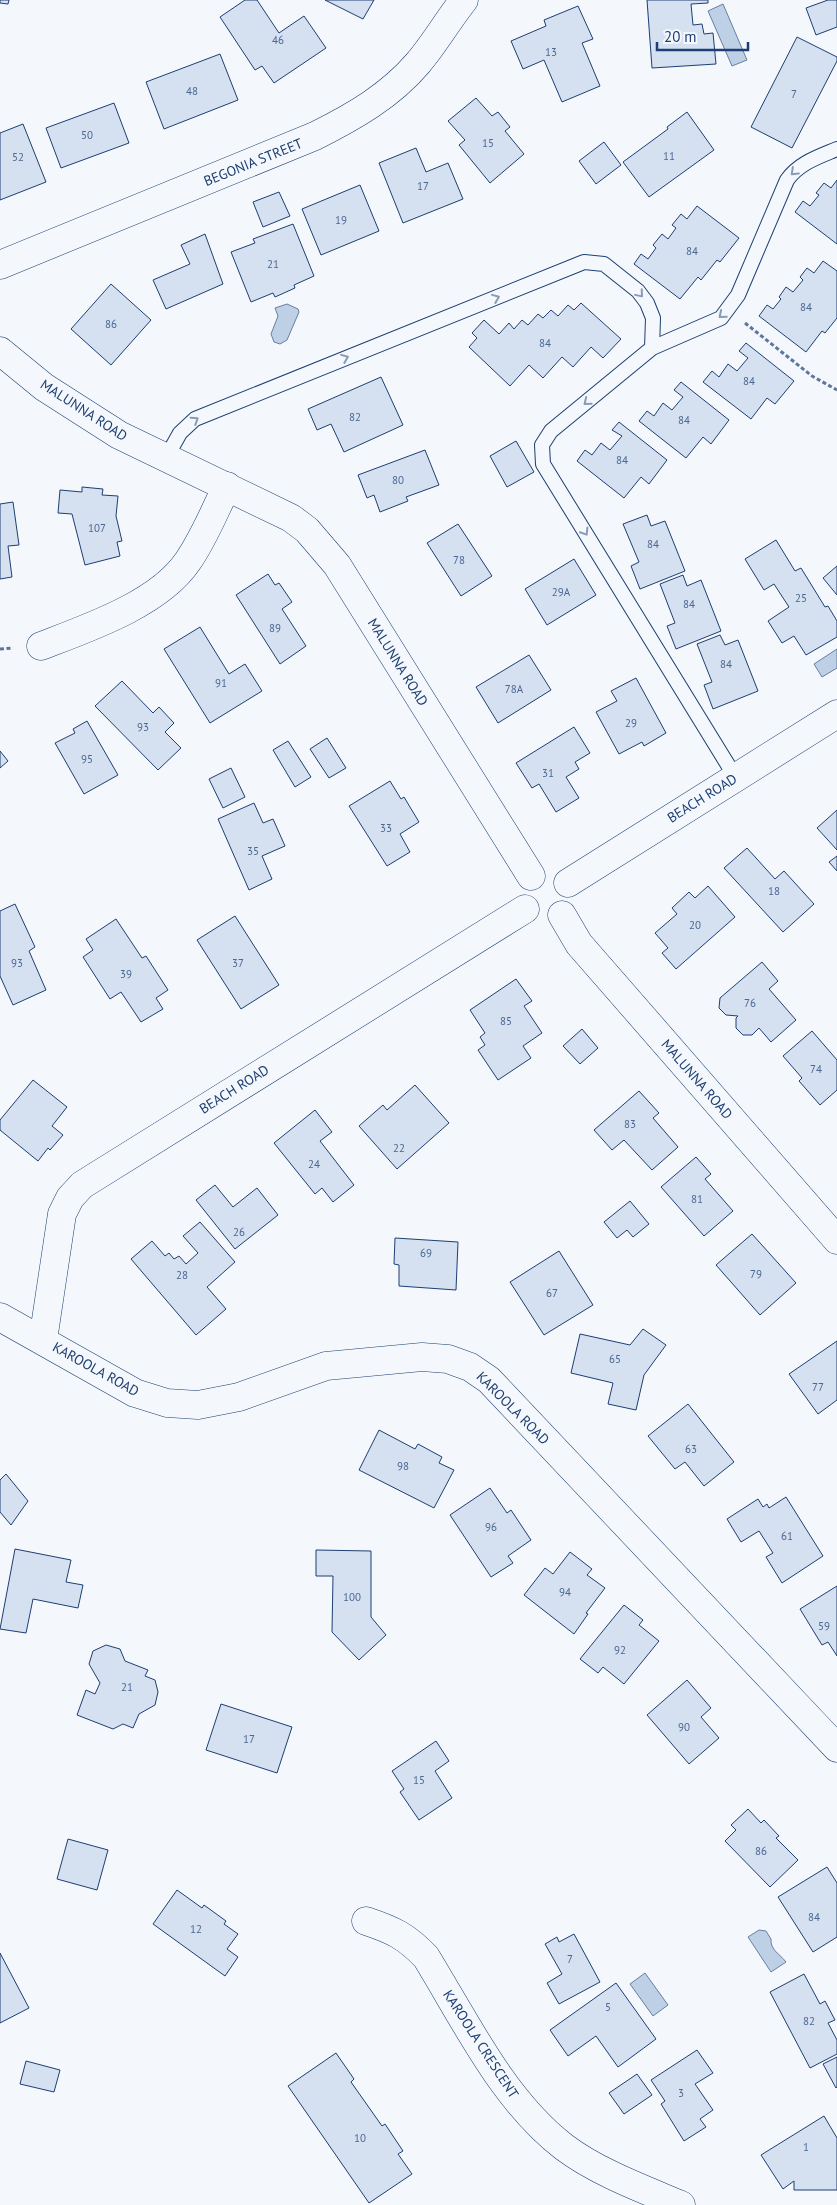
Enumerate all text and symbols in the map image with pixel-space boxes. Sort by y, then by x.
scale bar [657,20,748,52]
text: 20 m [664,27,697,46]
house number: 46 [272,33,284,47]
house number: 13 [545,45,557,59]
house number: 48 [186,84,198,98]
house number: 7 [791,87,797,101]
house number: 50 [81,128,93,142]
street label: BEGONIA STREET [201,134,305,190]
house number: 15 [482,136,494,150]
house number: 11 [663,149,675,163]
house number: 52 [12,150,24,164]
one-way arrow [791,166,800,175]
house number: 17 [417,179,429,193]
house number: 19 [335,213,347,227]
house number: 84 [686,244,698,258]
house number: 21 [267,257,279,271]
one-way arrow [634,289,643,298]
one-way arrow [491,293,500,304]
house number: 84 [800,300,812,314]
one-way arrow [719,310,728,319]
house number: 86 [105,317,117,331]
house number: 84 [539,336,551,350]
one-way arrow [340,354,349,365]
house number: 84 [743,374,755,388]
street label: MALUNNA ROAD [37,375,131,445]
one-way arrow [584,396,593,404]
house number: 82 [349,410,361,424]
house number: 84 [678,413,690,427]
one-way arrow [190,417,199,427]
house number: 84 [616,453,628,467]
house number: 80 [392,473,404,487]
house number: 107 [88,521,106,535]
one-way arrow [578,527,588,536]
house number: 84 [647,537,659,551]
house number: 78 [453,553,465,567]
house number: 29A [552,585,571,599]
house number: 25 [795,591,807,605]
house number: 84 [683,597,695,611]
street label: MALUNNA ROAD [364,615,432,709]
house number: 89 [269,621,281,635]
house number: 84 [720,657,732,671]
house number: 91 [215,676,227,690]
house number: 78A [505,682,524,696]
house number: 29 [625,716,637,730]
house number: 93 [137,720,149,734]
house number: 95 [81,752,93,766]
house number: 31 [542,766,554,780]
street label: BEACH ROAD [664,769,740,827]
house number: 33 [380,821,392,835]
house number: 35 [247,844,259,858]
house number: 18 [768,884,780,898]
house number: 20 [689,918,701,932]
house number: 93 [11,956,23,970]
house number: 37 [232,956,244,970]
house number: 39 [120,967,132,981]
house number: 76 [744,996,756,1010]
house number: 85 [500,1014,512,1028]
street label: MALUNNA ROAD [657,1035,737,1123]
street label: BEACH ROAD [196,1060,272,1118]
house number: 74 [810,1062,822,1076]
house number: 83 [624,1117,636,1131]
house number: 22 [393,1141,405,1155]
house number: 24 [308,1157,320,1171]
house number: 81 [691,1192,703,1206]
house number: 26 [233,1225,245,1239]
house number: 69 [420,1246,432,1260]
house number: 79 [750,1267,762,1281]
house number: 28 [176,1268,188,1282]
house number: 67 [546,1286,558,1300]
street label: KAROOLA ROAD [50,1338,142,1400]
house number: 65 [609,1352,621,1366]
street label: KAROOLA ROAD [473,1368,553,1448]
house number: 77 [812,1380,824,1394]
house number: 63 [685,1442,697,1456]
house number: 98 [397,1459,409,1473]
house number: 96 [485,1520,497,1534]
house number: 61 [781,1529,793,1543]
house number: 94 [559,1585,571,1599]
house number: 100 [343,1590,361,1604]
house number: 59 [818,1619,830,1633]
house number: 92 [614,1643,626,1657]
house number: 21 [121,1680,133,1694]
house number: 90 [678,1720,690,1734]
house number: 17 [243,1732,255,1746]
house number: 15 [413,1773,425,1787]
house number: 86 [755,1844,767,1858]
house number: 84 [808,1910,820,1924]
house number: 12 [190,1922,202,1936]
house number: 7 [567,1952,573,1966]
street label: KAROOLA CRESCENT [439,1986,523,2102]
house number: 5 [605,2000,611,2014]
house number: 82 [803,2014,815,2028]
house number: 3 [678,2086,684,2100]
house number: 10 [354,2131,366,2145]
house number: 1 [803,2140,809,2154]

